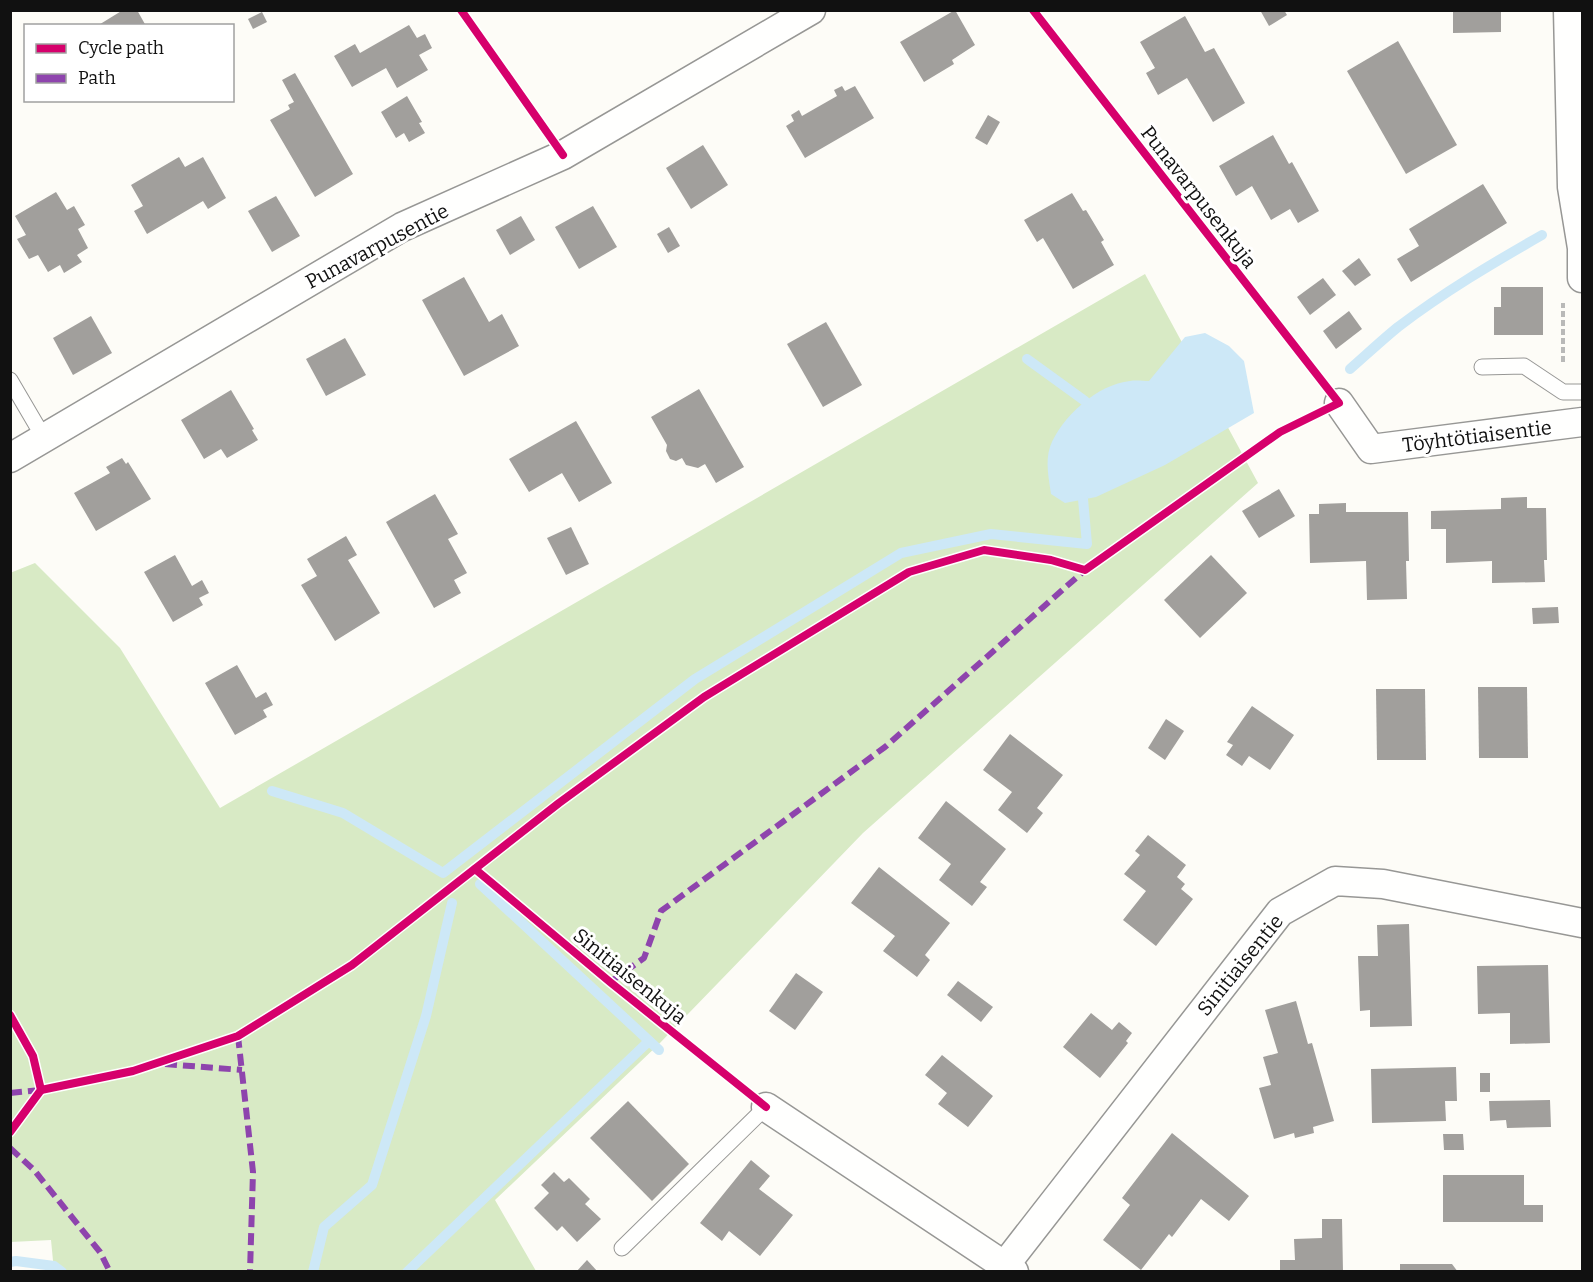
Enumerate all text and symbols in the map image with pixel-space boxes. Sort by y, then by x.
legend [24,24,234,102]
text: Cycle path [78,37,164,59]
text: Path [78,67,116,89]
street label: Punavarpusenkuja [1135,121,1262,274]
street label: Punavarpusentie [301,198,453,294]
street label: Töyhtötiaisentie [1401,415,1553,457]
street label: Sinitiaisentie [1192,910,1288,1020]
street label: Sinitiaisenkuja [568,923,692,1030]

